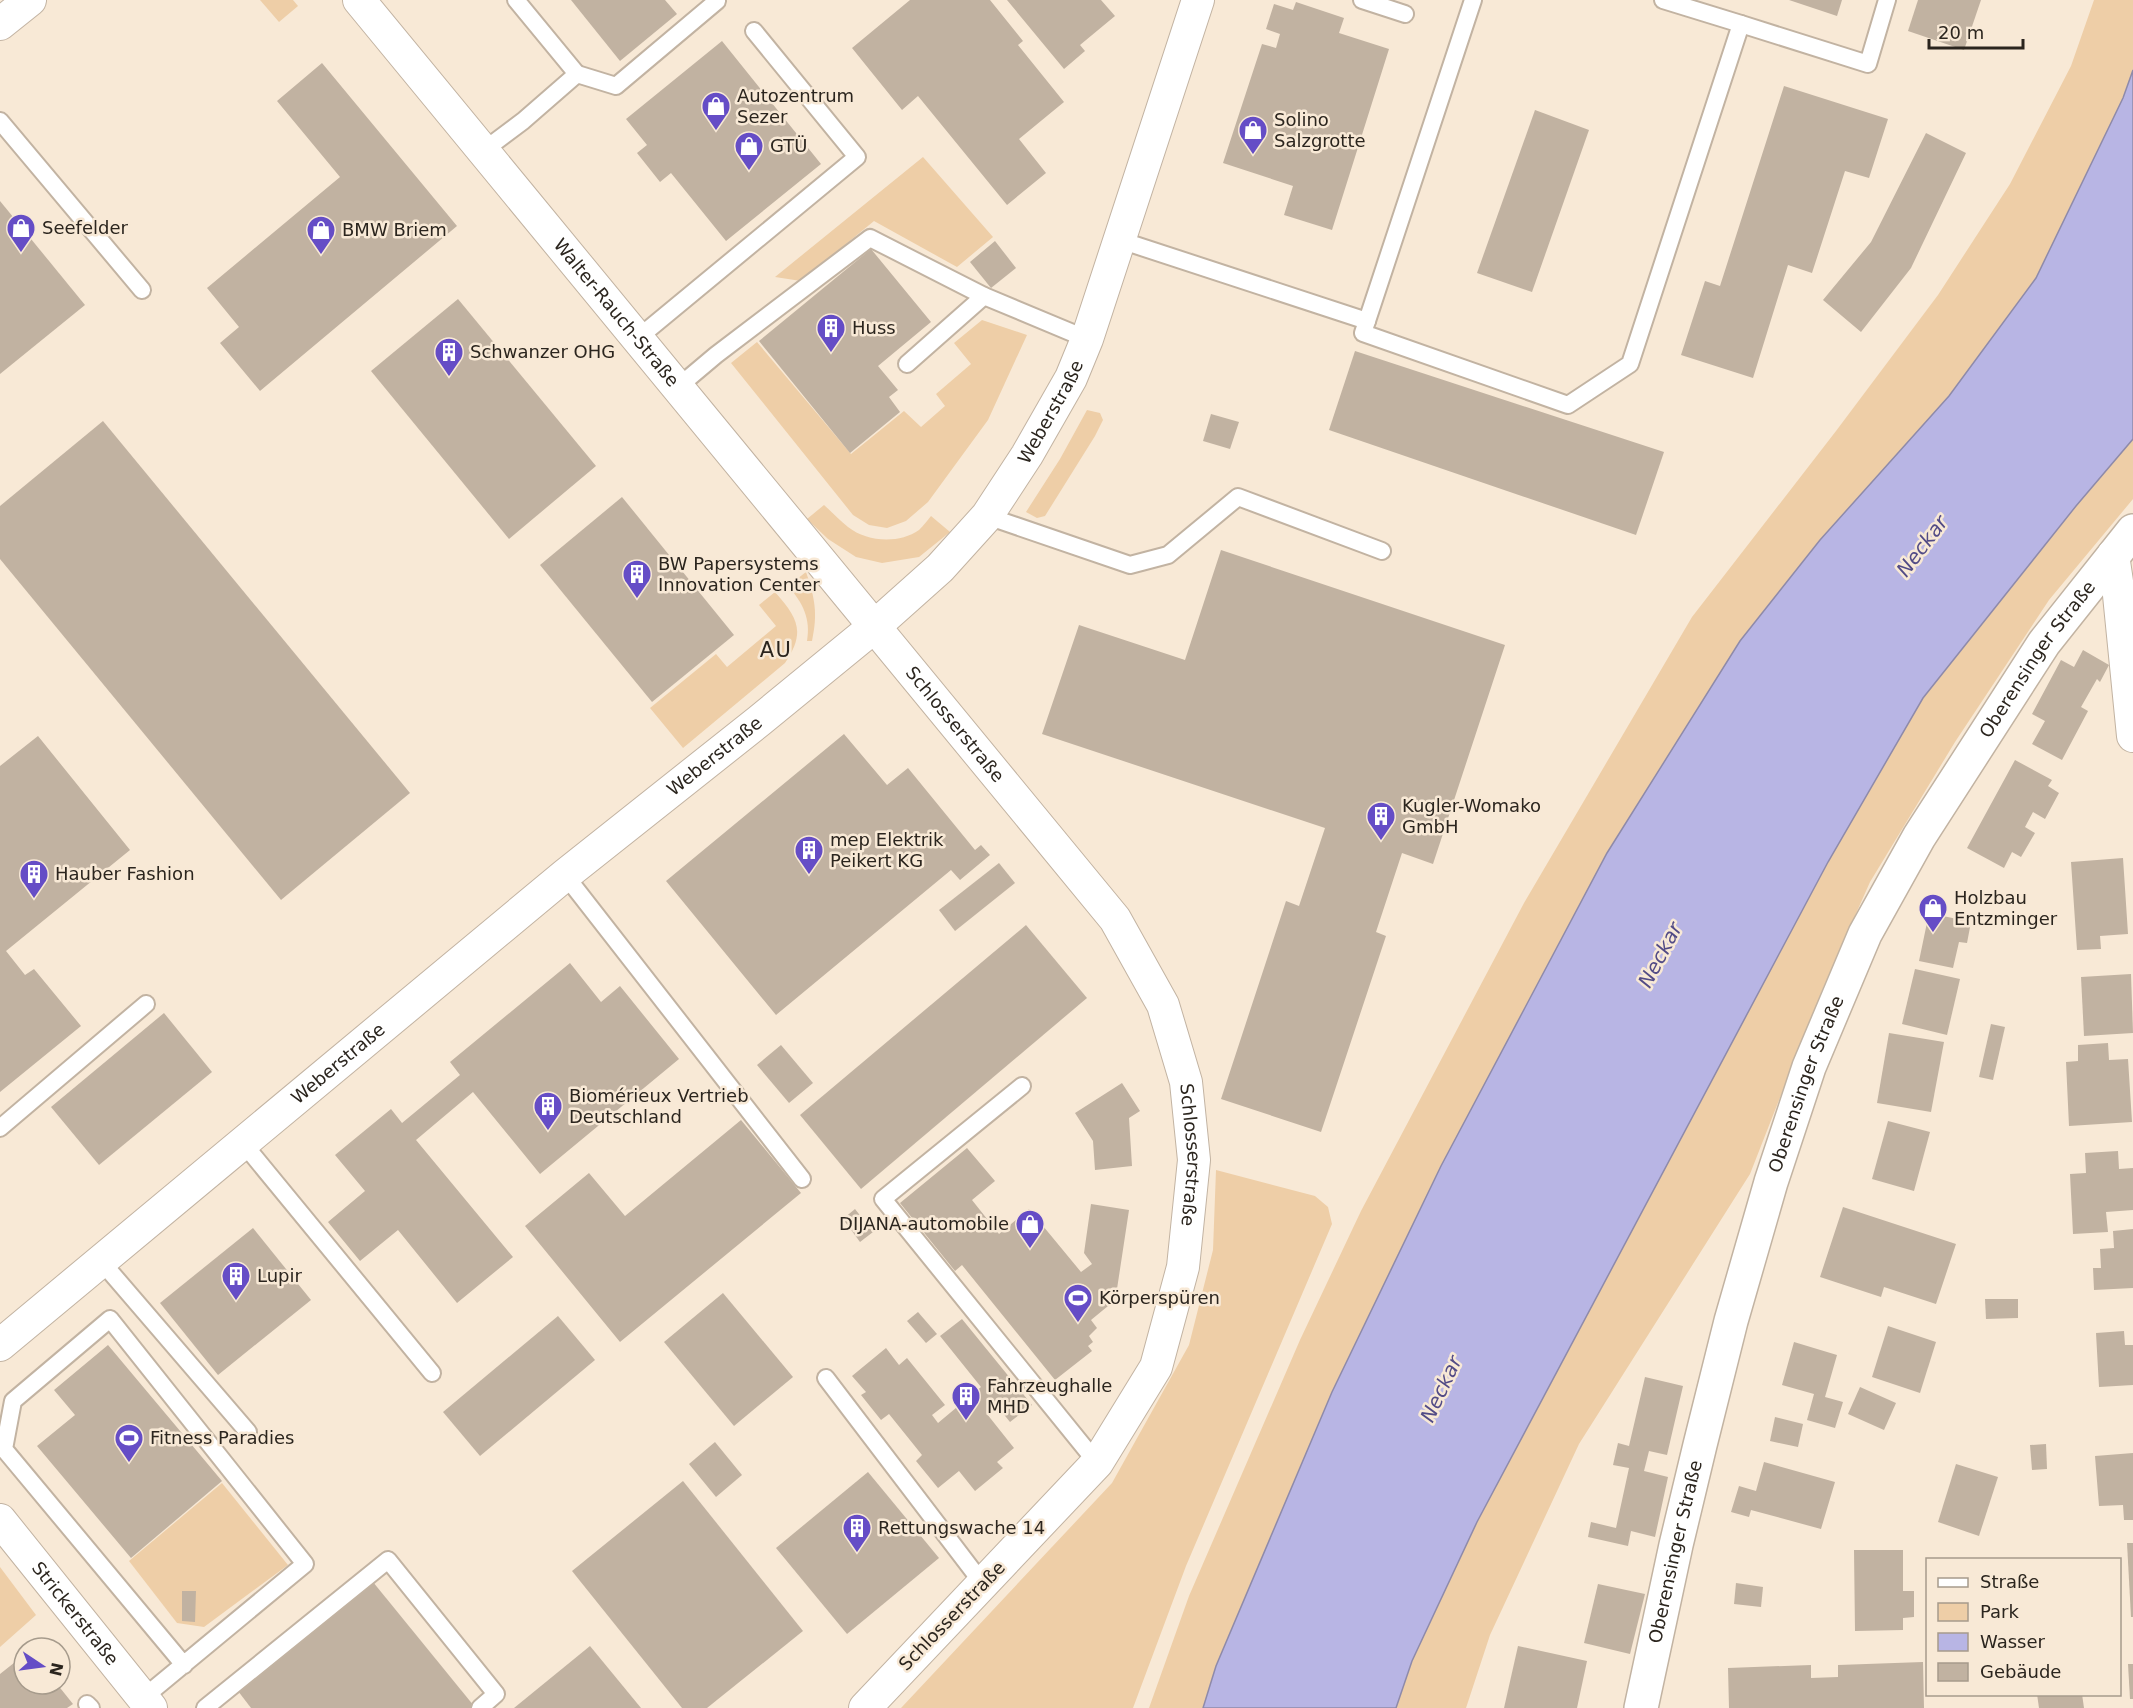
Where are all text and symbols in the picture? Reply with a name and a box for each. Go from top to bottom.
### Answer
scale bar [1929,12,2024,50]
text: 20 m [1938,22,1984,43]
place label: Autozentrum Sezer [737,85,854,127]
shop icon: Autozentrum Sezer [700,90,732,132]
place label: Solino Salzgrotte [1274,109,1366,151]
shop icon: Solino Salzgrotte [1237,114,1269,156]
shop icon: GTÜ [733,130,765,172]
place label: GTÜ [770,135,807,156]
shop icon: Seefelder [5,212,37,254]
shop icon: BMW Briem [305,214,337,256]
place label: Seefelder [42,217,128,238]
place label: BMW Briem [342,219,447,240]
street label: Walter-Rauch-Straße [550,234,684,391]
building icon: Huss [815,312,847,354]
place label: Huss [852,317,896,338]
building icon: Schwanzer OHG [433,336,465,378]
place label: Schwanzer OHG [470,341,615,362]
street label: Weberstraße [1013,357,1087,467]
water label: Neckar [1891,509,1954,581]
place label: BW Papersystems Innovation Center [658,553,820,595]
building icon: BW Papersystems Innovation Center [621,558,653,600]
street label: Oberensinger Straße [1975,576,2099,742]
district label: AU [760,638,792,662]
street label: Schlosserstraße [902,662,1009,786]
street label: Weberstraße [663,712,766,800]
place label: Kugler-Womako GmbH [1402,795,1541,837]
building icon: Kugler-Womako GmbH [1365,800,1397,842]
place label: mep Elektrik Peikert KG [830,829,944,871]
building icon: mep Elektrik Peikert KG [793,834,825,876]
building icon: Hauber Fashion [18,858,50,900]
place label: Hauber Fashion [55,863,195,884]
place label: Holzbau Entzminger [1954,887,2058,929]
shop icon: Holzbau Entzminger [1917,892,1949,934]
water label: Neckar [1633,917,1688,992]
street label: Oberensinger Straße [1764,992,1848,1175]
street label: Weberstraße [287,1018,389,1108]
street label: Schlosserstraße [1176,1082,1205,1227]
place label: Biomérieux Vertrieb Deutschland [569,1085,749,1127]
building icon: Biomérieux Vertrieb Deutschland [532,1090,564,1132]
shop icon: DIJANA-automobile [1014,1208,1046,1250]
place label: DIJANA-automobile [839,1213,1009,1234]
building icon: Lupir [220,1260,252,1302]
place label: Lupir [257,1265,303,1286]
sports icon: Körperspüren [1062,1282,1094,1324]
place label: Körperspüren [1099,1287,1220,1308]
water label: Neckar [1415,1350,1467,1426]
place label: Fahrzeughalle MHD [987,1375,1112,1417]
building icon: Fahrzeughalle MHD [950,1380,982,1422]
sports icon: Fitness Paradies [113,1422,145,1464]
place label: Fitness Paradies [150,1427,294,1448]
street label: Oberensinger Straße [1644,1458,1706,1645]
building icon: Rettungswache 14 [841,1512,873,1554]
place label: Rettungswache 14 [878,1517,1045,1538]
street label: Strickerstraße [28,1557,123,1669]
street label: Schlosserstraße [894,1557,1009,1674]
legend [1926,1558,2121,1696]
text: Straße [1980,1571,2039,1592]
text: Park [1980,1601,2019,1622]
text: Wasser [1980,1631,2046,1652]
north arrow [12,1636,72,1696]
text: N [45,1661,67,1678]
text: Gebäude [1980,1661,2061,1682]

